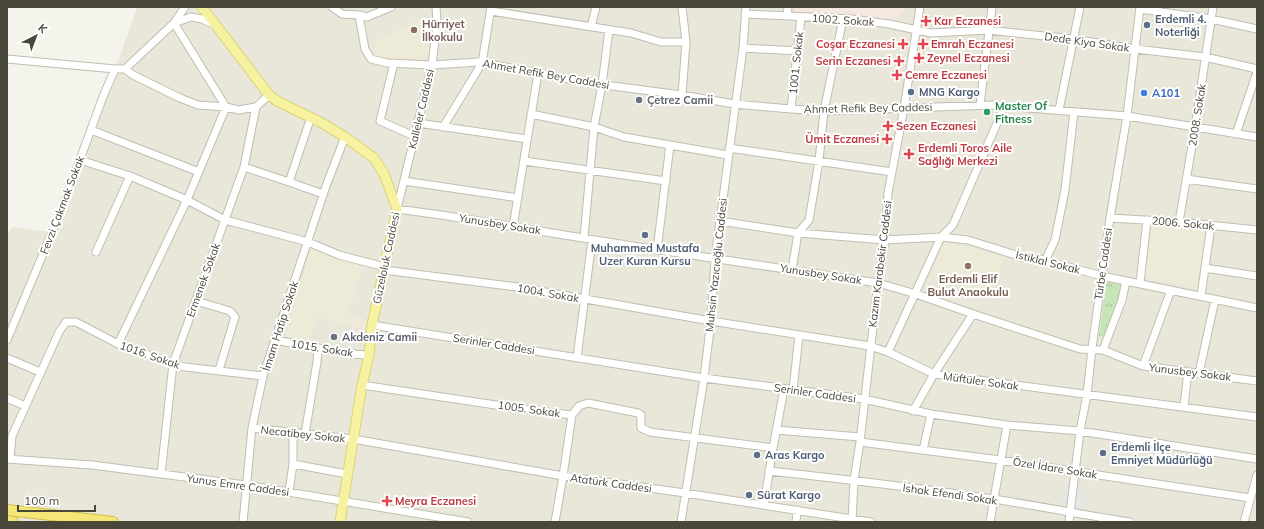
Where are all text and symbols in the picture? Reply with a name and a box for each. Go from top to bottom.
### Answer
street label: 1002. Sokak [811,11,875,29]
place label: Erdemli 4. Noterliği [1155,12,1207,39]
place label: Kar Eczanesi [934,14,1001,28]
north arrow [16,16,56,56]
marker: Kar Eczanesi [921,16,931,26]
place label: Hürriyet İlkokulu [422,17,465,44]
marker: Erdemli 4. Noterliği [1142,20,1152,30]
text: K [35,21,51,37]
marker: Hürriyet İlkokulu [409,25,419,35]
street label: Dede Kiya Sokak [1044,29,1131,55]
street label: 1001. Sokak [786,31,806,95]
place label: Coşar Eczanesi [816,37,895,51]
place label: Emrah Eczanesi [931,37,1014,51]
marker: Coşar Eczanesi [898,39,908,49]
marker: Emrah Eczanesi [918,39,928,49]
place label: Zeynel Eczanesi [927,51,1010,65]
marker: Zeynel Eczanesi [914,53,924,63]
place label: Serin Eczanesi [815,54,891,68]
street label: Ahmet Refik Bey Caddesi [482,56,610,92]
marker: Serin Eczanesi [894,56,904,66]
street label: Kalleler Caddesi [405,68,437,150]
place label: Cemre Eczanesi [905,68,987,82]
marker: Cemre Eczanesi [892,70,902,80]
street label: 2008. Sokak [1185,83,1209,147]
place label: MNG Kargo [919,85,980,99]
place label: A101 [1152,86,1180,100]
marker: MNG Kargo [906,87,916,97]
marker: A101 [1139,88,1149,98]
place label: Çetrez Camii [647,93,713,107]
marker: Çetrez Camii [634,95,644,105]
place label: Master Of Fitness [995,99,1048,126]
street label: Ahmet Refik Bey Caddesi [804,100,932,116]
marker: Master Of Fitness [982,107,992,117]
place label: Sezen Eczanesi [896,119,976,133]
marker: Sezen Eczanesi [883,121,893,131]
place label: Ümit Eczanesi [805,131,879,146]
marker: Ümit Eczanesi [882,134,892,144]
place label: Erdemli Toros Aile Sağlığı Merkezi [918,141,1012,168]
marker: Erdemli Toros Aile Sağlığı Merkezi [903,148,915,160]
street label: Fevzi Çakmak Sokak [37,154,87,256]
street label: Muhsin Yazıcıoğlu Caddesi [702,197,730,333]
street label: Kazım Karabekir Caddesi [865,200,895,328]
street label: Yunusbey Sokak [457,210,542,237]
street label: Güzeloluk Caddesi [369,211,403,305]
street label: 2006. Sokak [1151,213,1215,233]
street label: Türbe Caddesi [1091,227,1115,301]
marker: Muhammed Mustafa Uzer Kuran Kursu [640,230,650,240]
street label: Ermenek Sokak [183,241,223,319]
place label: Muhammed Mustafa Uzer Kuran Kursu [591,241,699,268]
street label: İstiklal Sokak [1014,247,1082,277]
street label: Yunusbey Sokak [778,260,863,287]
marker: Erdemli Elif Bulut Anaokulu [963,261,973,271]
place label: Erdemli Elif Bulut Anaokulu [927,272,1009,299]
street label: İmam Hatip Sokak [259,279,301,373]
street label: 1004. Sokak [516,281,580,305]
place label: Akdeniz Camii [342,330,417,344]
street label: Serinler Caddesi [452,331,536,357]
marker: Akdeniz Camii [329,332,339,342]
street label: 1015. Sokak [290,336,354,360]
street label: 1016. Sokak [118,338,182,372]
street label: Yunusbey Sokak [1147,360,1232,384]
street label: Müftüler Sokak [942,369,1020,393]
street label: Serinler Caddesi [773,380,857,406]
street label: 1005. Sokak [497,398,561,420]
street label: Necatibey Sokak [260,423,346,445]
place label: Erdemli İlçe Emniyet Müdürlüğü [1111,439,1213,467]
place label: Aras Kargo [765,448,825,462]
marker: Erdemli İlçe Emniyet Müdürlüğü [1098,448,1108,458]
marker: Aras Kargo [752,450,762,460]
street label: Özel İdare Sokak [1012,454,1099,482]
street label: Atatürk Caddesi [569,470,653,496]
street label: Yunus Emre Caddesi [185,471,290,499]
street label: İshak Efendi Sokak [902,480,999,508]
scale bar [18,487,95,513]
place label: Sürat Kargo [757,488,821,502]
marker: Sürat Kargo [744,490,754,500]
text: 100 m [24,493,59,508]
place label: Meyra Eczanesi [395,494,476,508]
marker: Meyra Eczanesi [382,496,392,506]

